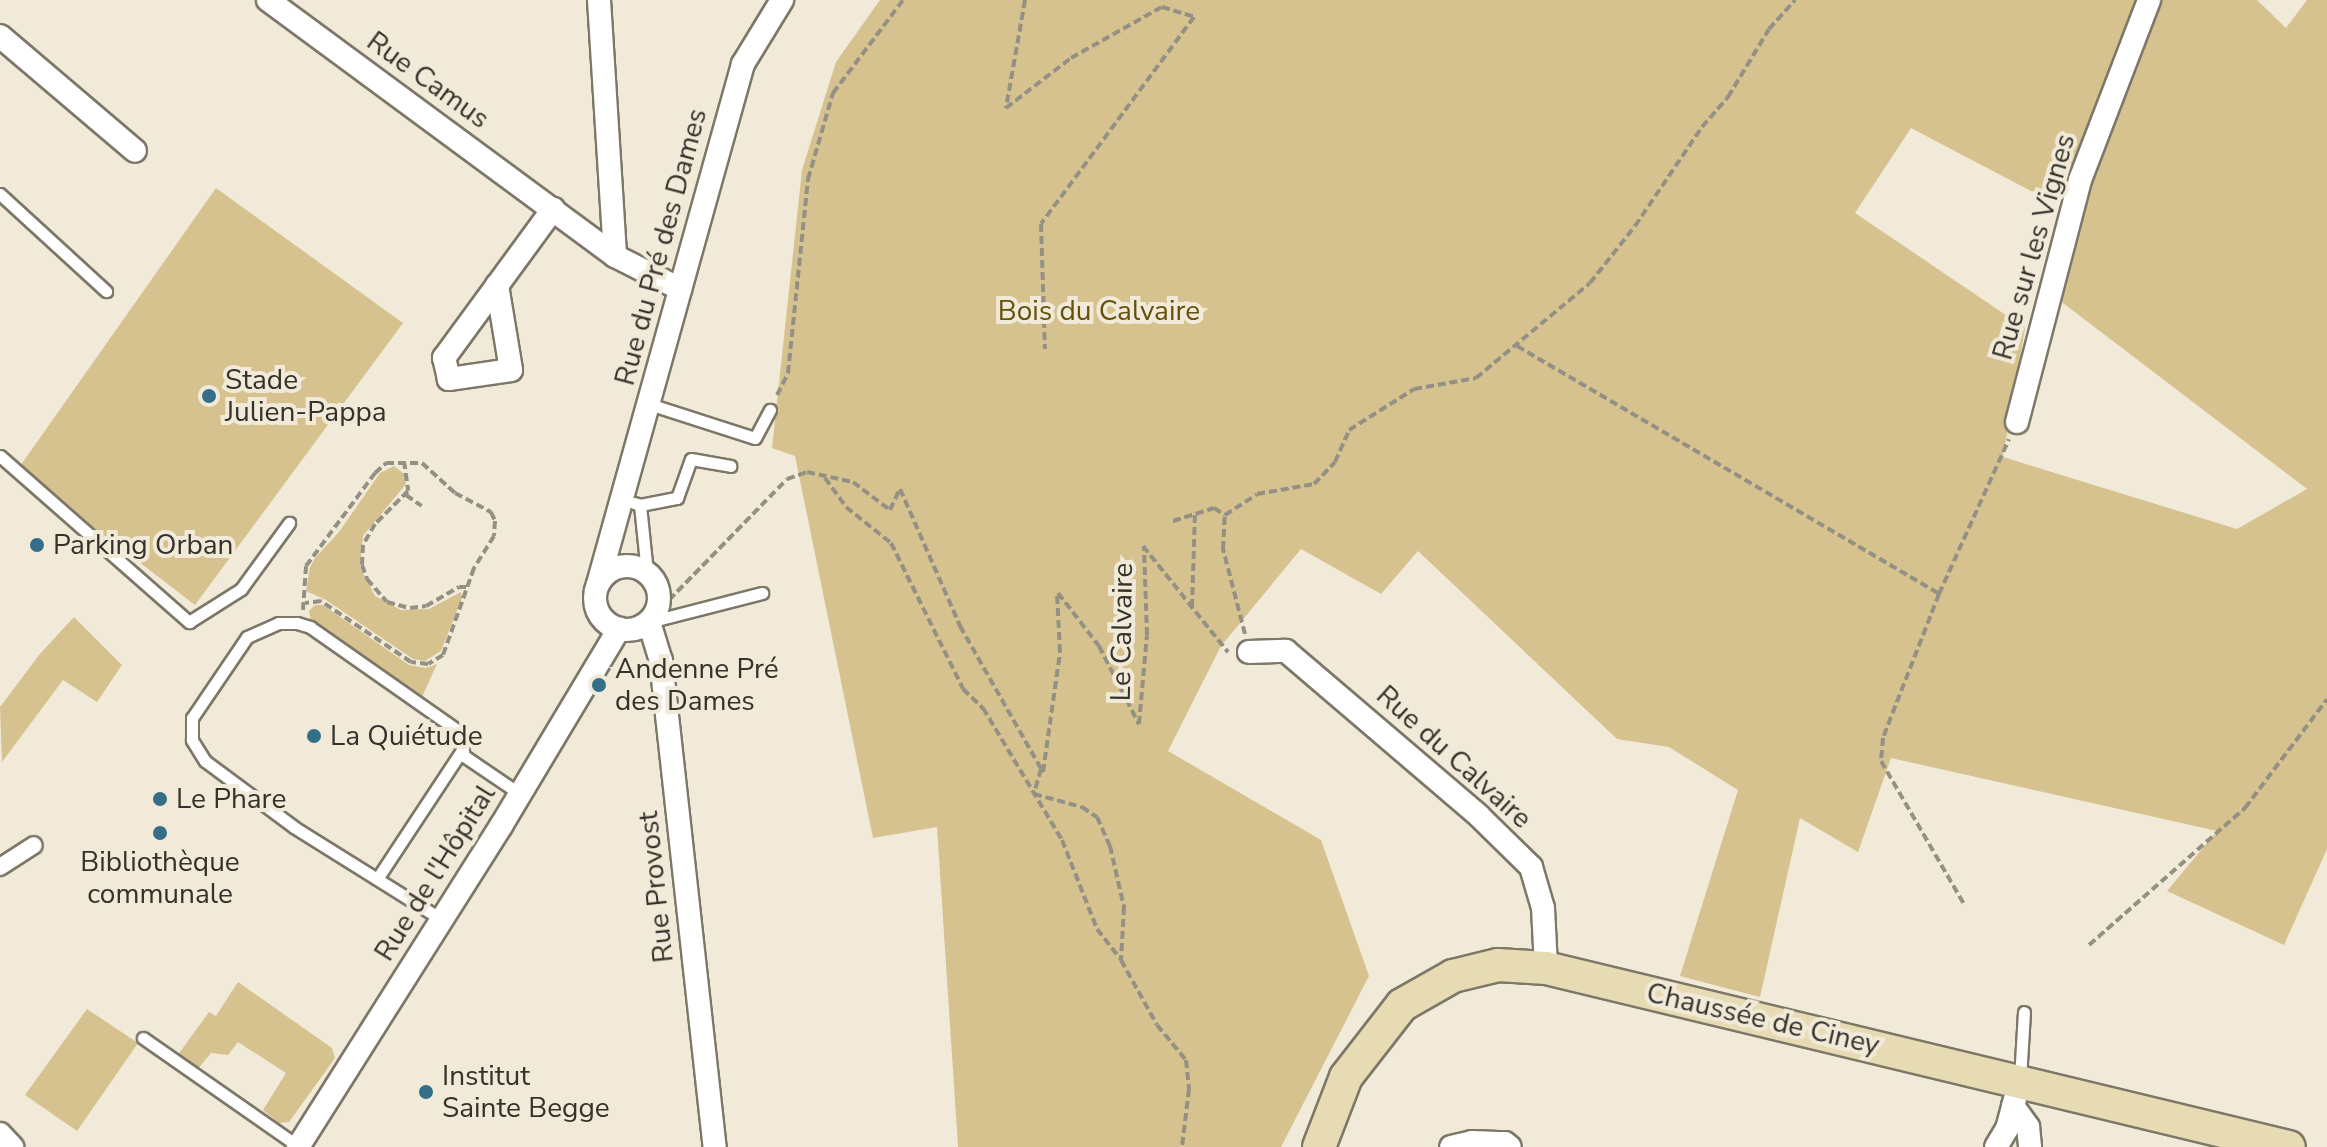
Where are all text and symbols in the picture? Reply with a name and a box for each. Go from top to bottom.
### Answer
street label: Rue Camus [360,24,496,136]
street label: Rue du Pré des Dames [608,105,714,389]
street label: Rue sur les Vignes [1986,130,2082,364]
park label: Bois du Calvaire [998,294,1200,328]
place label: Stade Julien-Pappa [225,363,387,429]
marker: Stade Julien-Pappa [200,387,218,405]
place label: Parking Orban [53,528,233,562]
marker: Parking Orban [28,536,46,554]
street label: Le Calvaire [1104,562,1140,702]
place label: Andenne Pré des Dames [615,652,779,718]
marker: Andenne Pré des Dames [590,676,608,694]
street label: Rue du Calvaire [1369,679,1539,835]
place label: La Quiétude [330,719,483,753]
marker: La Quiétude [305,727,323,745]
street label: Rue de l'Hôpital [367,779,503,967]
place label: Le Phare [176,782,286,816]
marker: Le Phare [151,790,169,808]
street label: Rue Provost [631,810,681,964]
marker: Bibliothèque communale [151,824,169,842]
place label: Bibliothèque communale [80,845,240,911]
street label: Chaussée de Ciney [1643,976,1883,1062]
place label: Institut Sainte Begge [442,1059,610,1125]
marker: Institut Sainte Begge [417,1083,435,1101]

